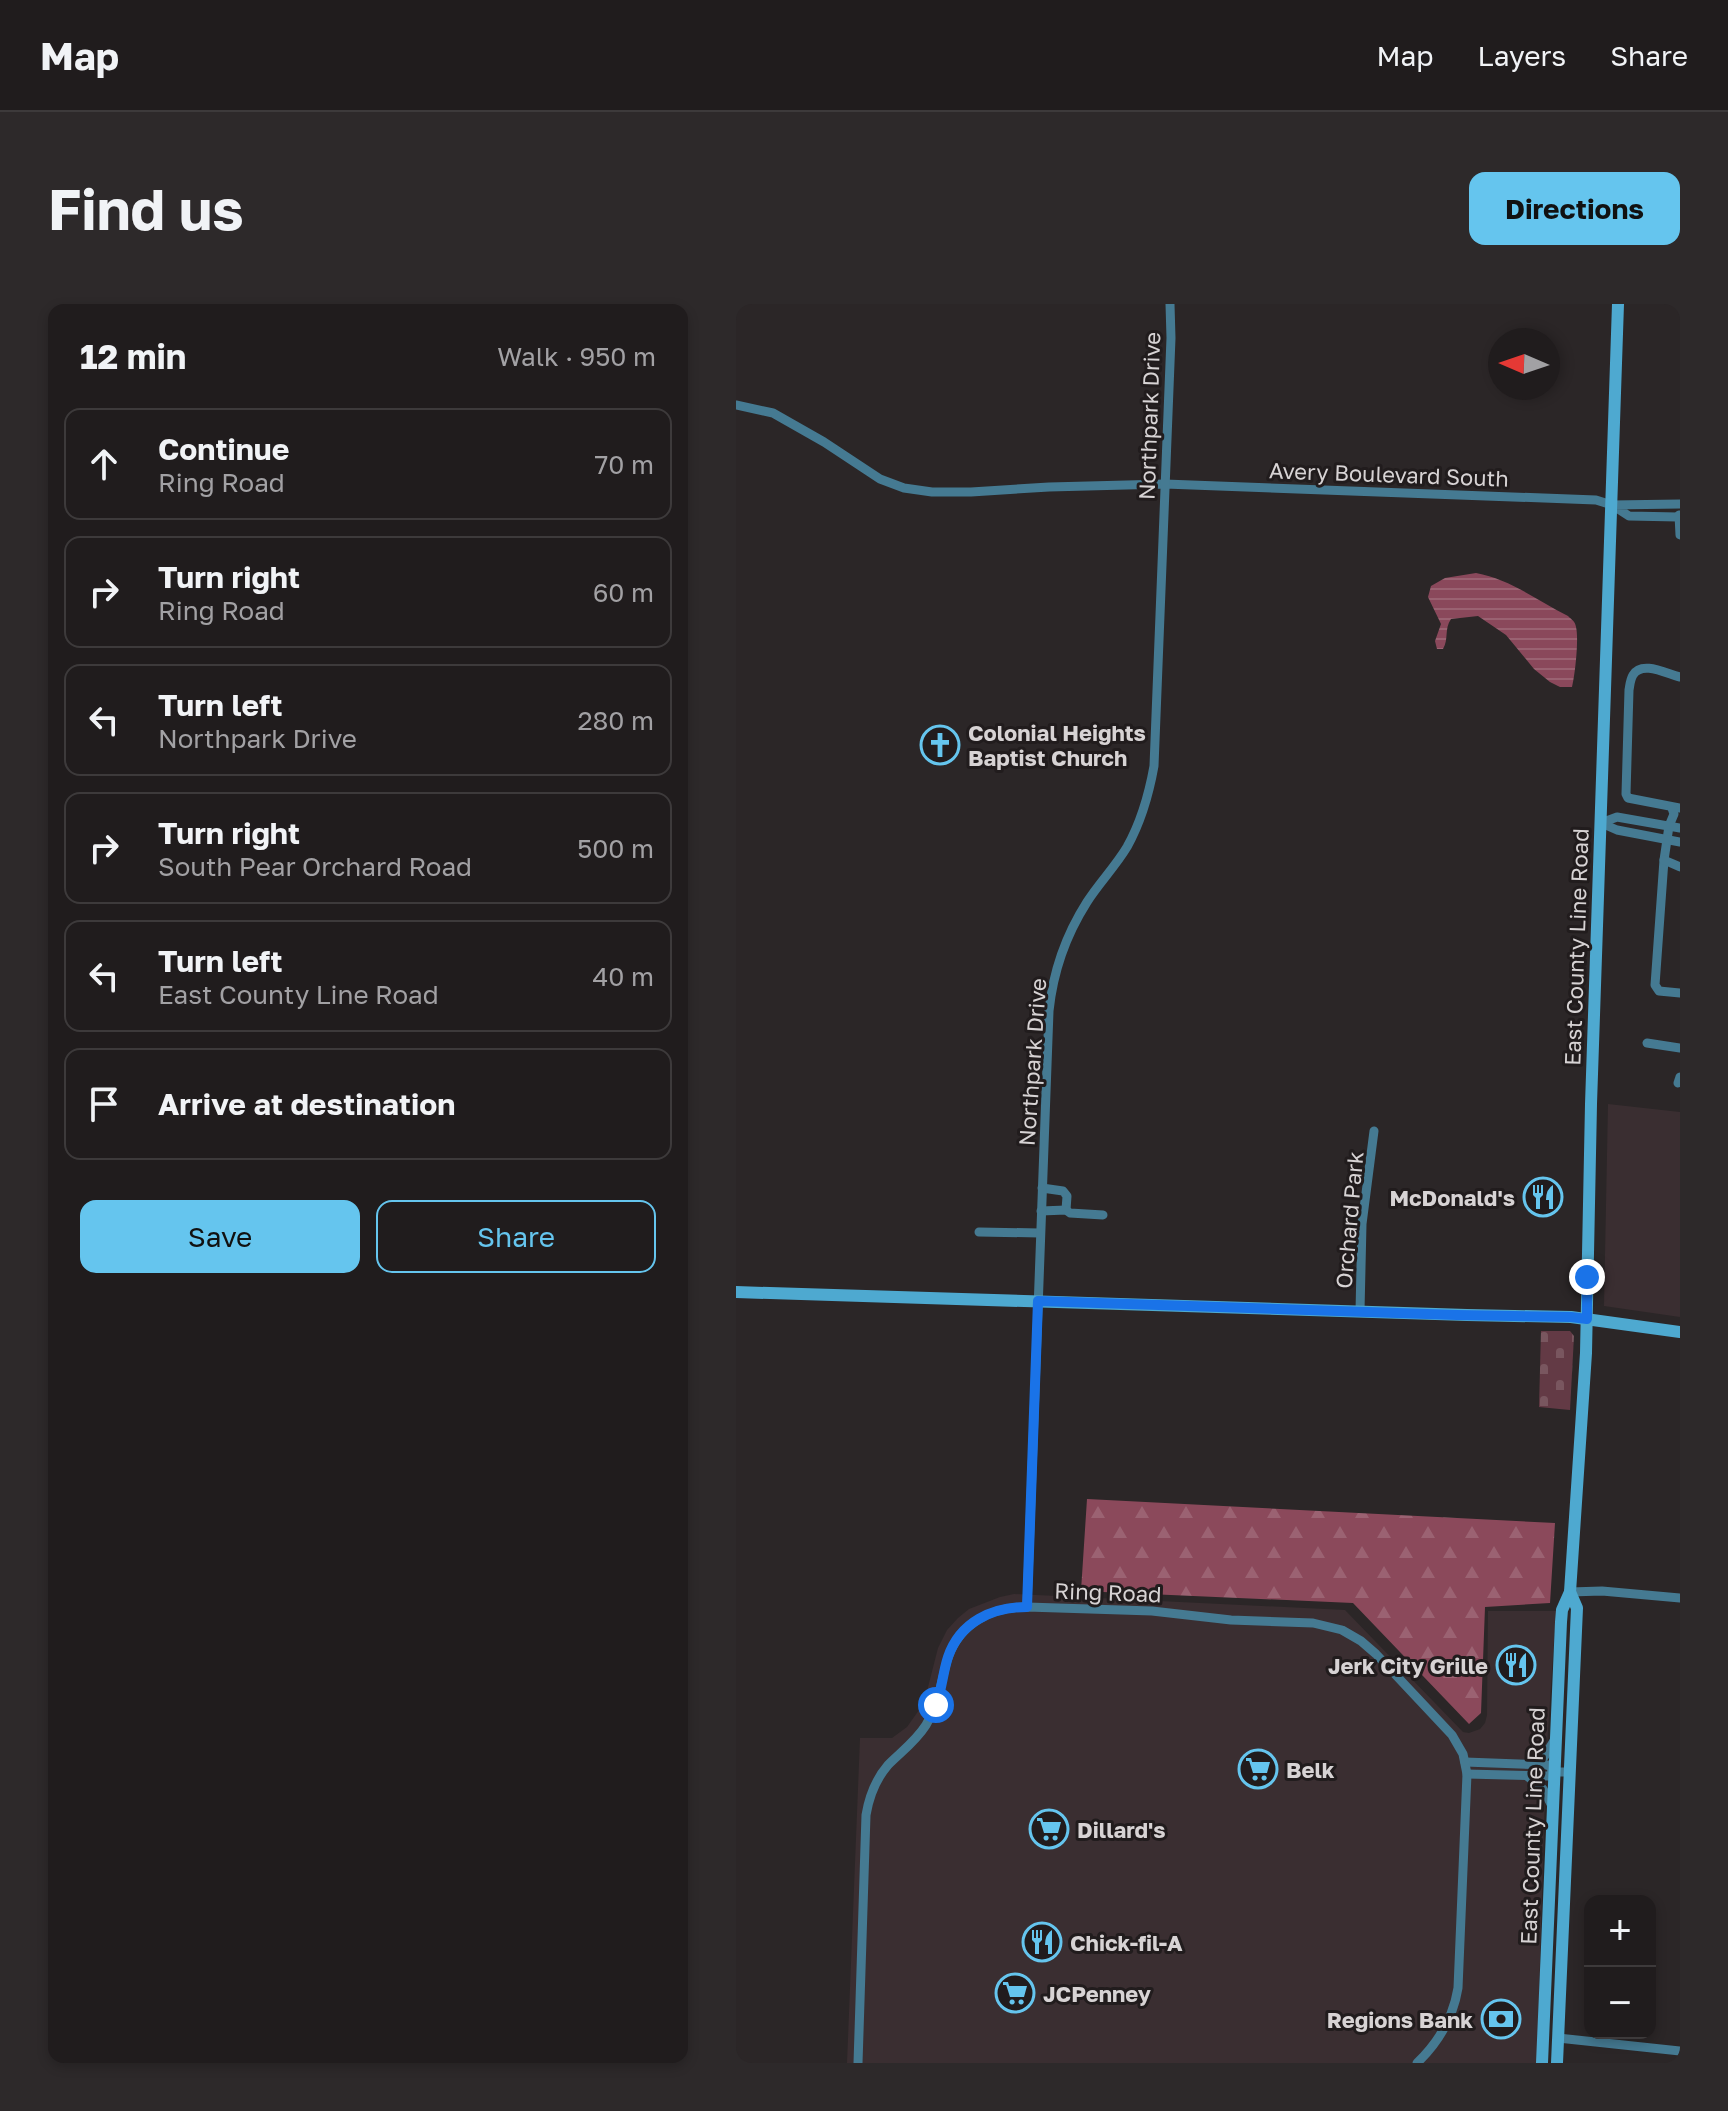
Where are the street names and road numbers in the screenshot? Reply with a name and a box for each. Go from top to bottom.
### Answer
street label: Northpark Drive [1133,331,1165,501]
street label: Avery Boulevard South [1269,456,1509,492]
street label: East County Line Road [1558,828,1594,1066]
street label: Northpark Drive [1013,977,1051,1147]
street label: Orchard Park [1330,1150,1368,1290]
street label: Ring Road [1054,1577,1162,1607]
street label: East County Line Road [1514,1707,1550,1945]

